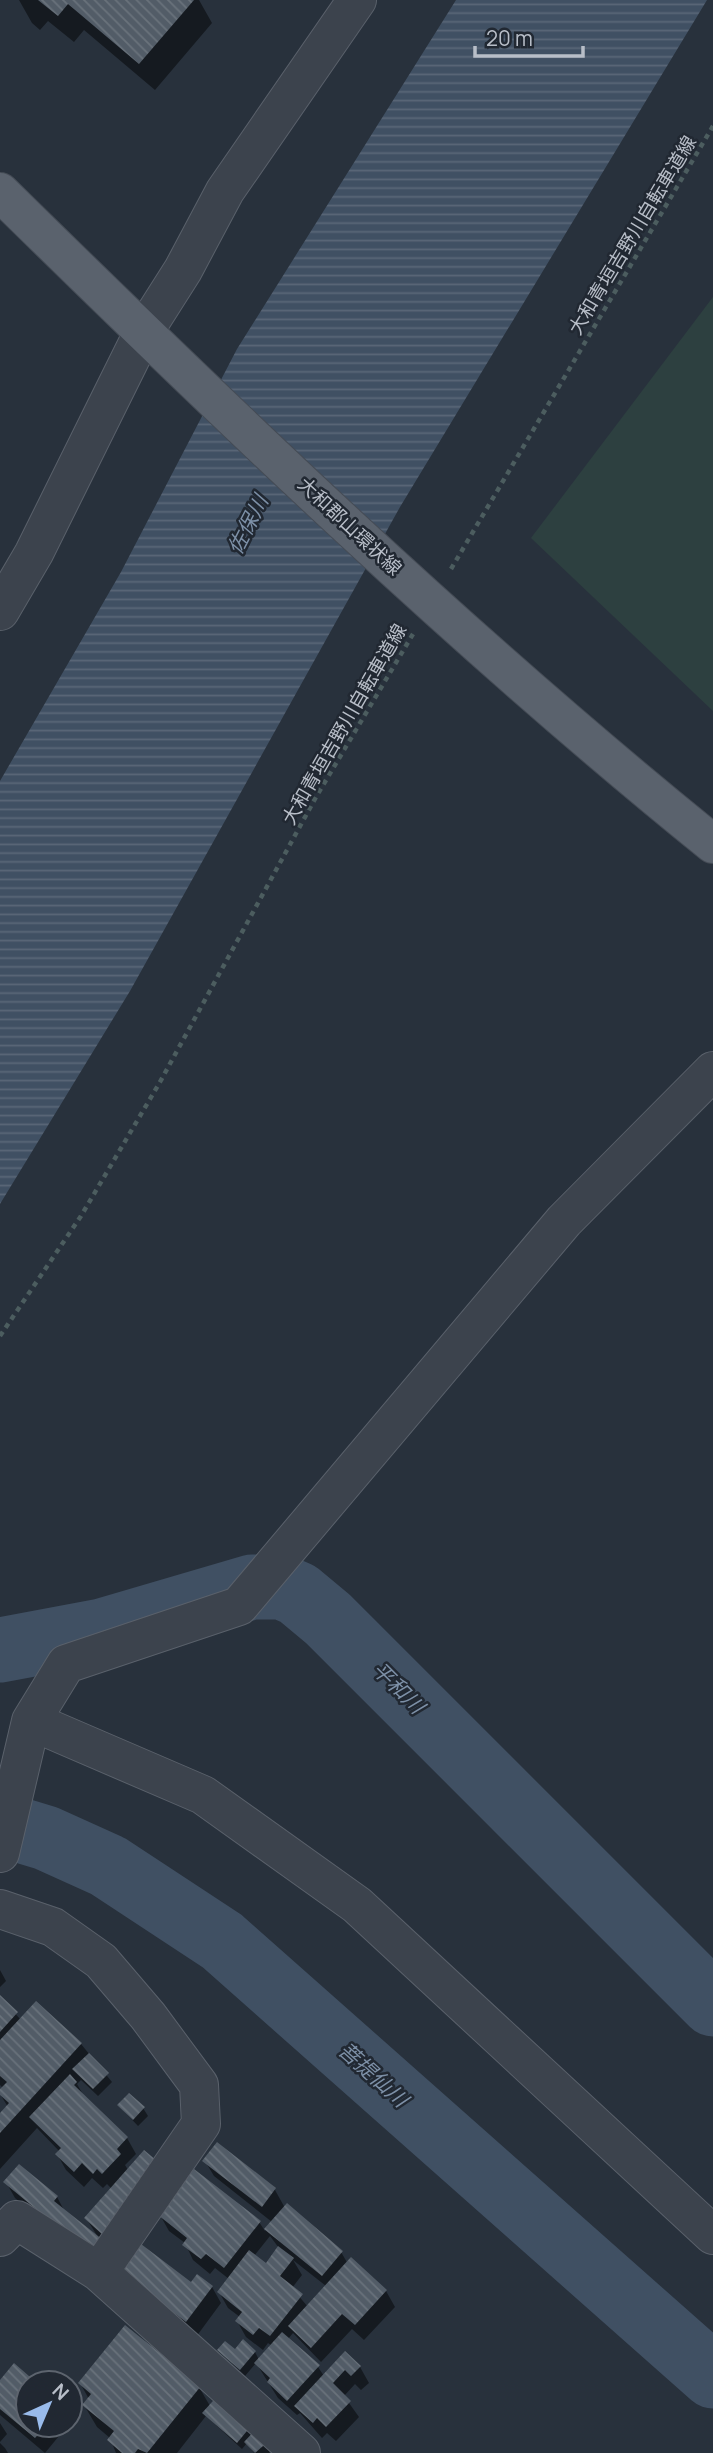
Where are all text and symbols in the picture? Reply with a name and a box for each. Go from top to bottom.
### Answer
scale bar [475,14,584,58]
text: 20 m [486,24,533,52]
street label: 大和青垣吉野川自転車道線 [562,131,702,339]
street label: 大和郡山環状線 [292,471,408,581]
water label: 佐保川 [220,488,275,559]
street label: 大和青垣吉野川自転車道線 [276,619,412,829]
water label: 平和川 [367,1655,432,1721]
water label: 菩提仙川 [333,2036,416,2114]
north arrow [14,2369,84,2439]
text: N [47,2378,75,2406]

